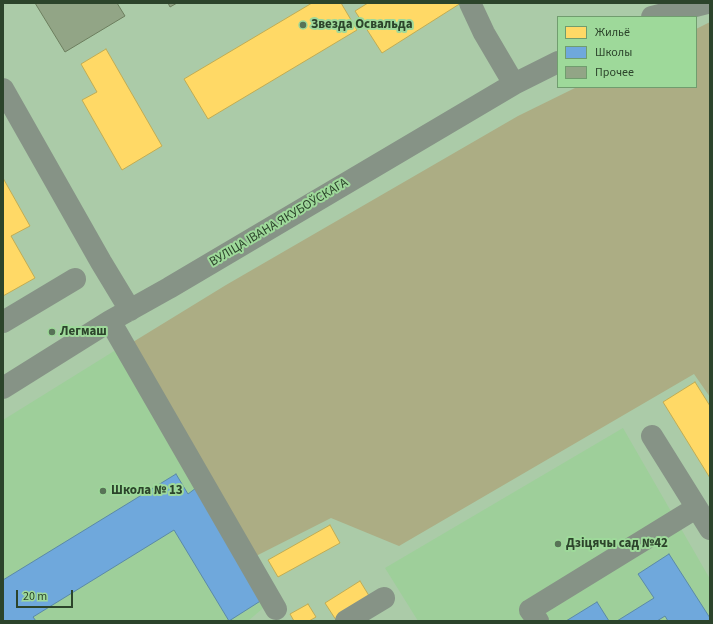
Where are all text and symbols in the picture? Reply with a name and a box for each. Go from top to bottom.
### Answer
legend [557,16,697,88]
place label: Звезда Освальда [311,17,413,33]
marker: Звезда Освальда [298,20,308,30]
text: Жильё [595,24,630,41]
text: Школы [595,44,632,61]
text: Прочее [595,64,634,81]
street label: ВУЛІЦА ІВАНА ЯКУБОЎСКАГА [207,175,351,271]
place label: Легмаш [60,324,107,340]
marker: Легмаш [47,327,57,337]
place label: Школа № 13 [111,483,183,499]
marker: Школа № 13 [98,486,108,496]
place label: Дзіцячы сад №42 [566,536,668,552]
marker: Дзіцячы сад №42 [553,539,563,549]
scale bar [18,582,75,608]
text: 20 m [23,588,47,605]

